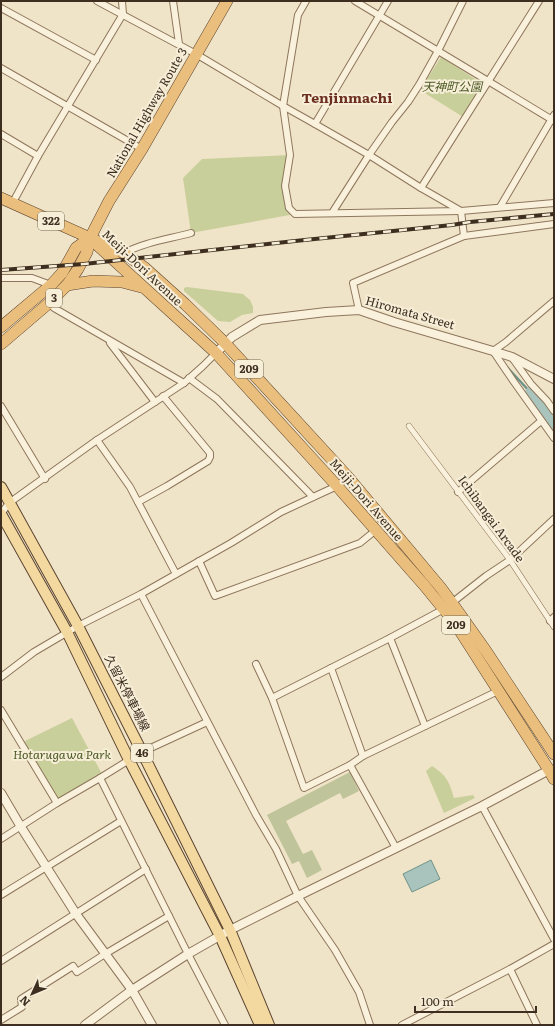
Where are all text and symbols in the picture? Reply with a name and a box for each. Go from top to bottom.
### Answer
street label: National Highway Route 3 [101,44,191,181]
park label: 天神町公園 [422,77,484,95]
district label: Tenjinmachi [302,87,392,107]
road number: 322 [38,212,64,230]
street label: Meiji-Dori Avenue [98,225,187,309]
road number: 3 [46,289,62,307]
street label: Hiromata Street [363,291,457,333]
road number: 209 [235,360,263,378]
street label: Meiji-Dori Avenue [326,454,408,545]
street label: Ichibangai Arcade [454,471,529,566]
road number: 209 [442,616,470,634]
street label: 久留米停車場線 [101,651,155,734]
road number: 46 [131,744,153,762]
park label: Hotarugawa Park [13,745,111,763]
north arrow [12,974,52,1014]
scale bar [415,988,536,1014]
text: 100 m [421,992,454,1010]
text: N [15,993,33,1011]

